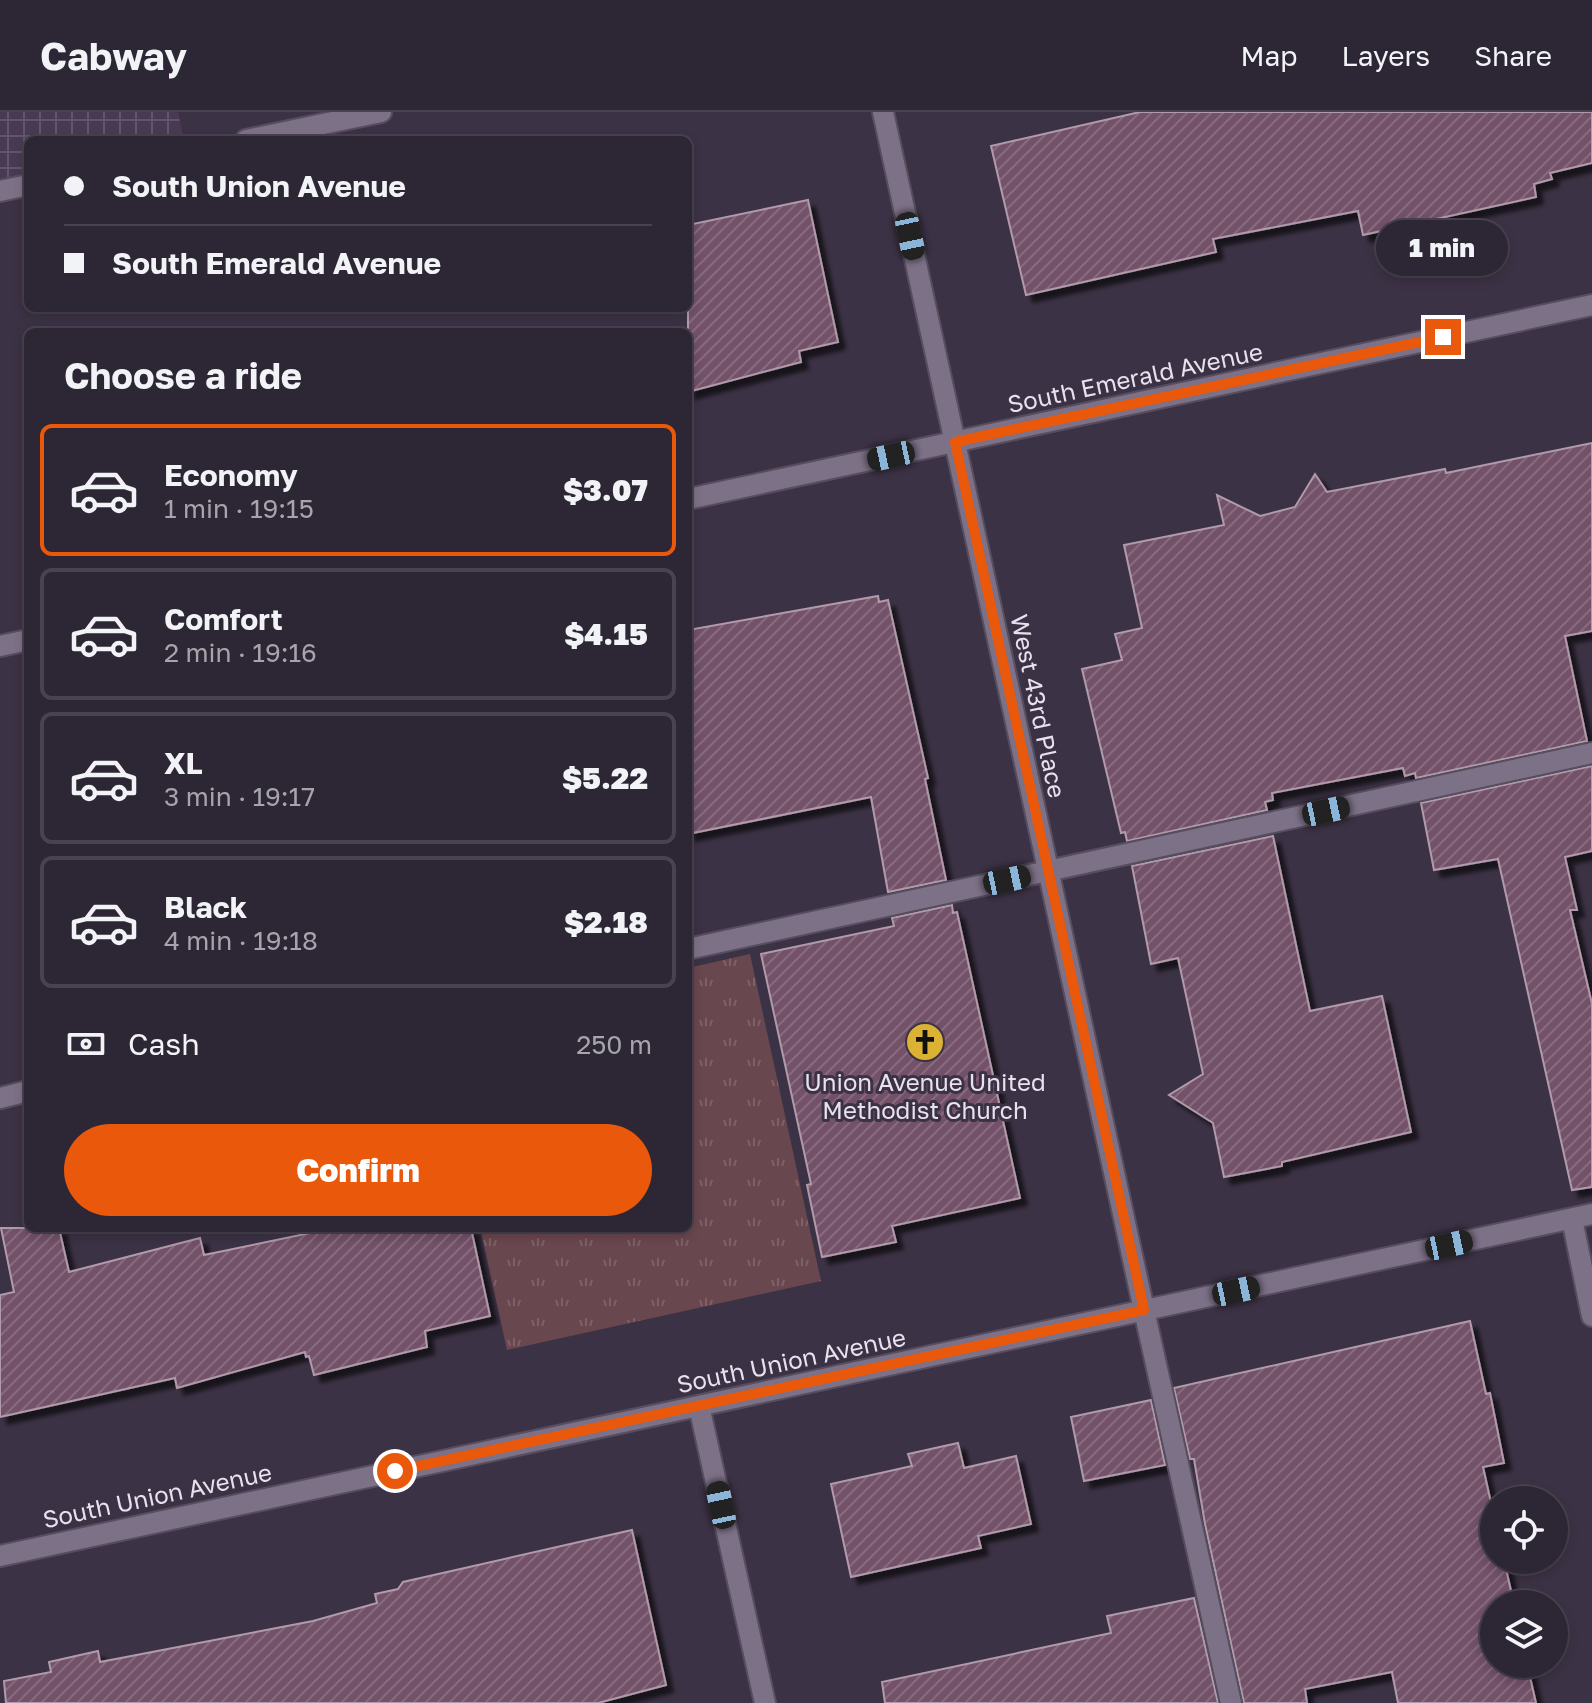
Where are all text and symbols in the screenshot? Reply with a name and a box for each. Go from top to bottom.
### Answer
text: Cabway [40,33,187,78]
text: Map [1240,39,1298,72]
text: Layers [1342,39,1430,72]
text: Share [1474,39,1552,72]
text: South Union Avenue [112,168,406,204]
car [893,210,927,262]
callout: 1 min [1377,221,1509,277]
text: 1 min [1409,232,1475,263]
text: South Emerald Avenue [112,245,441,281]
route end [1425,319,1461,355]
street label: South Emerald Avenue [1005,336,1265,418]
text: Choose a ride [64,354,302,397]
car [865,439,917,473]
icon: car [68,454,140,526]
text: Economy [164,457,298,493]
text: $3.07 [563,472,648,508]
text: 1 min · 19:15 [164,493,314,524]
icon: car [68,598,140,670]
text: Comfort [164,601,283,637]
street label: West 43rd Place [1005,612,1073,800]
text: $4.15 [564,616,648,652]
text: 2 min · 19:16 [164,637,317,668]
icon: car [68,742,140,814]
text: XL [164,745,203,781]
text: $5.22 [562,760,648,796]
text: 3 min · 19:17 [164,781,315,812]
car [1300,794,1352,828]
car [981,863,1033,897]
icon: car [68,886,140,958]
text: Black [164,889,247,925]
text: $2.18 [564,904,648,940]
text: 4 min · 19:18 [164,925,318,956]
church icon: Union Avenue United Methodist Church [904,1021,946,1063]
icon: cash [64,1022,108,1066]
text: Cash [128,1026,200,1062]
text: 250 m [576,1029,652,1060]
place label: Union Avenue United Methodist Church [804,1067,1046,1124]
button: Confirm [64,1124,652,1216]
car [1423,1228,1475,1262]
car [1210,1274,1262,1308]
street label: South Union Avenue [674,1322,908,1398]
route start [377,1453,413,1489]
street label: South Union Avenue [40,1457,274,1533]
car [704,1479,738,1531]
map controls [1480,1486,1568,1678]
button: locate [1480,1486,1568,1574]
button: layers [1480,1590,1568,1678]

